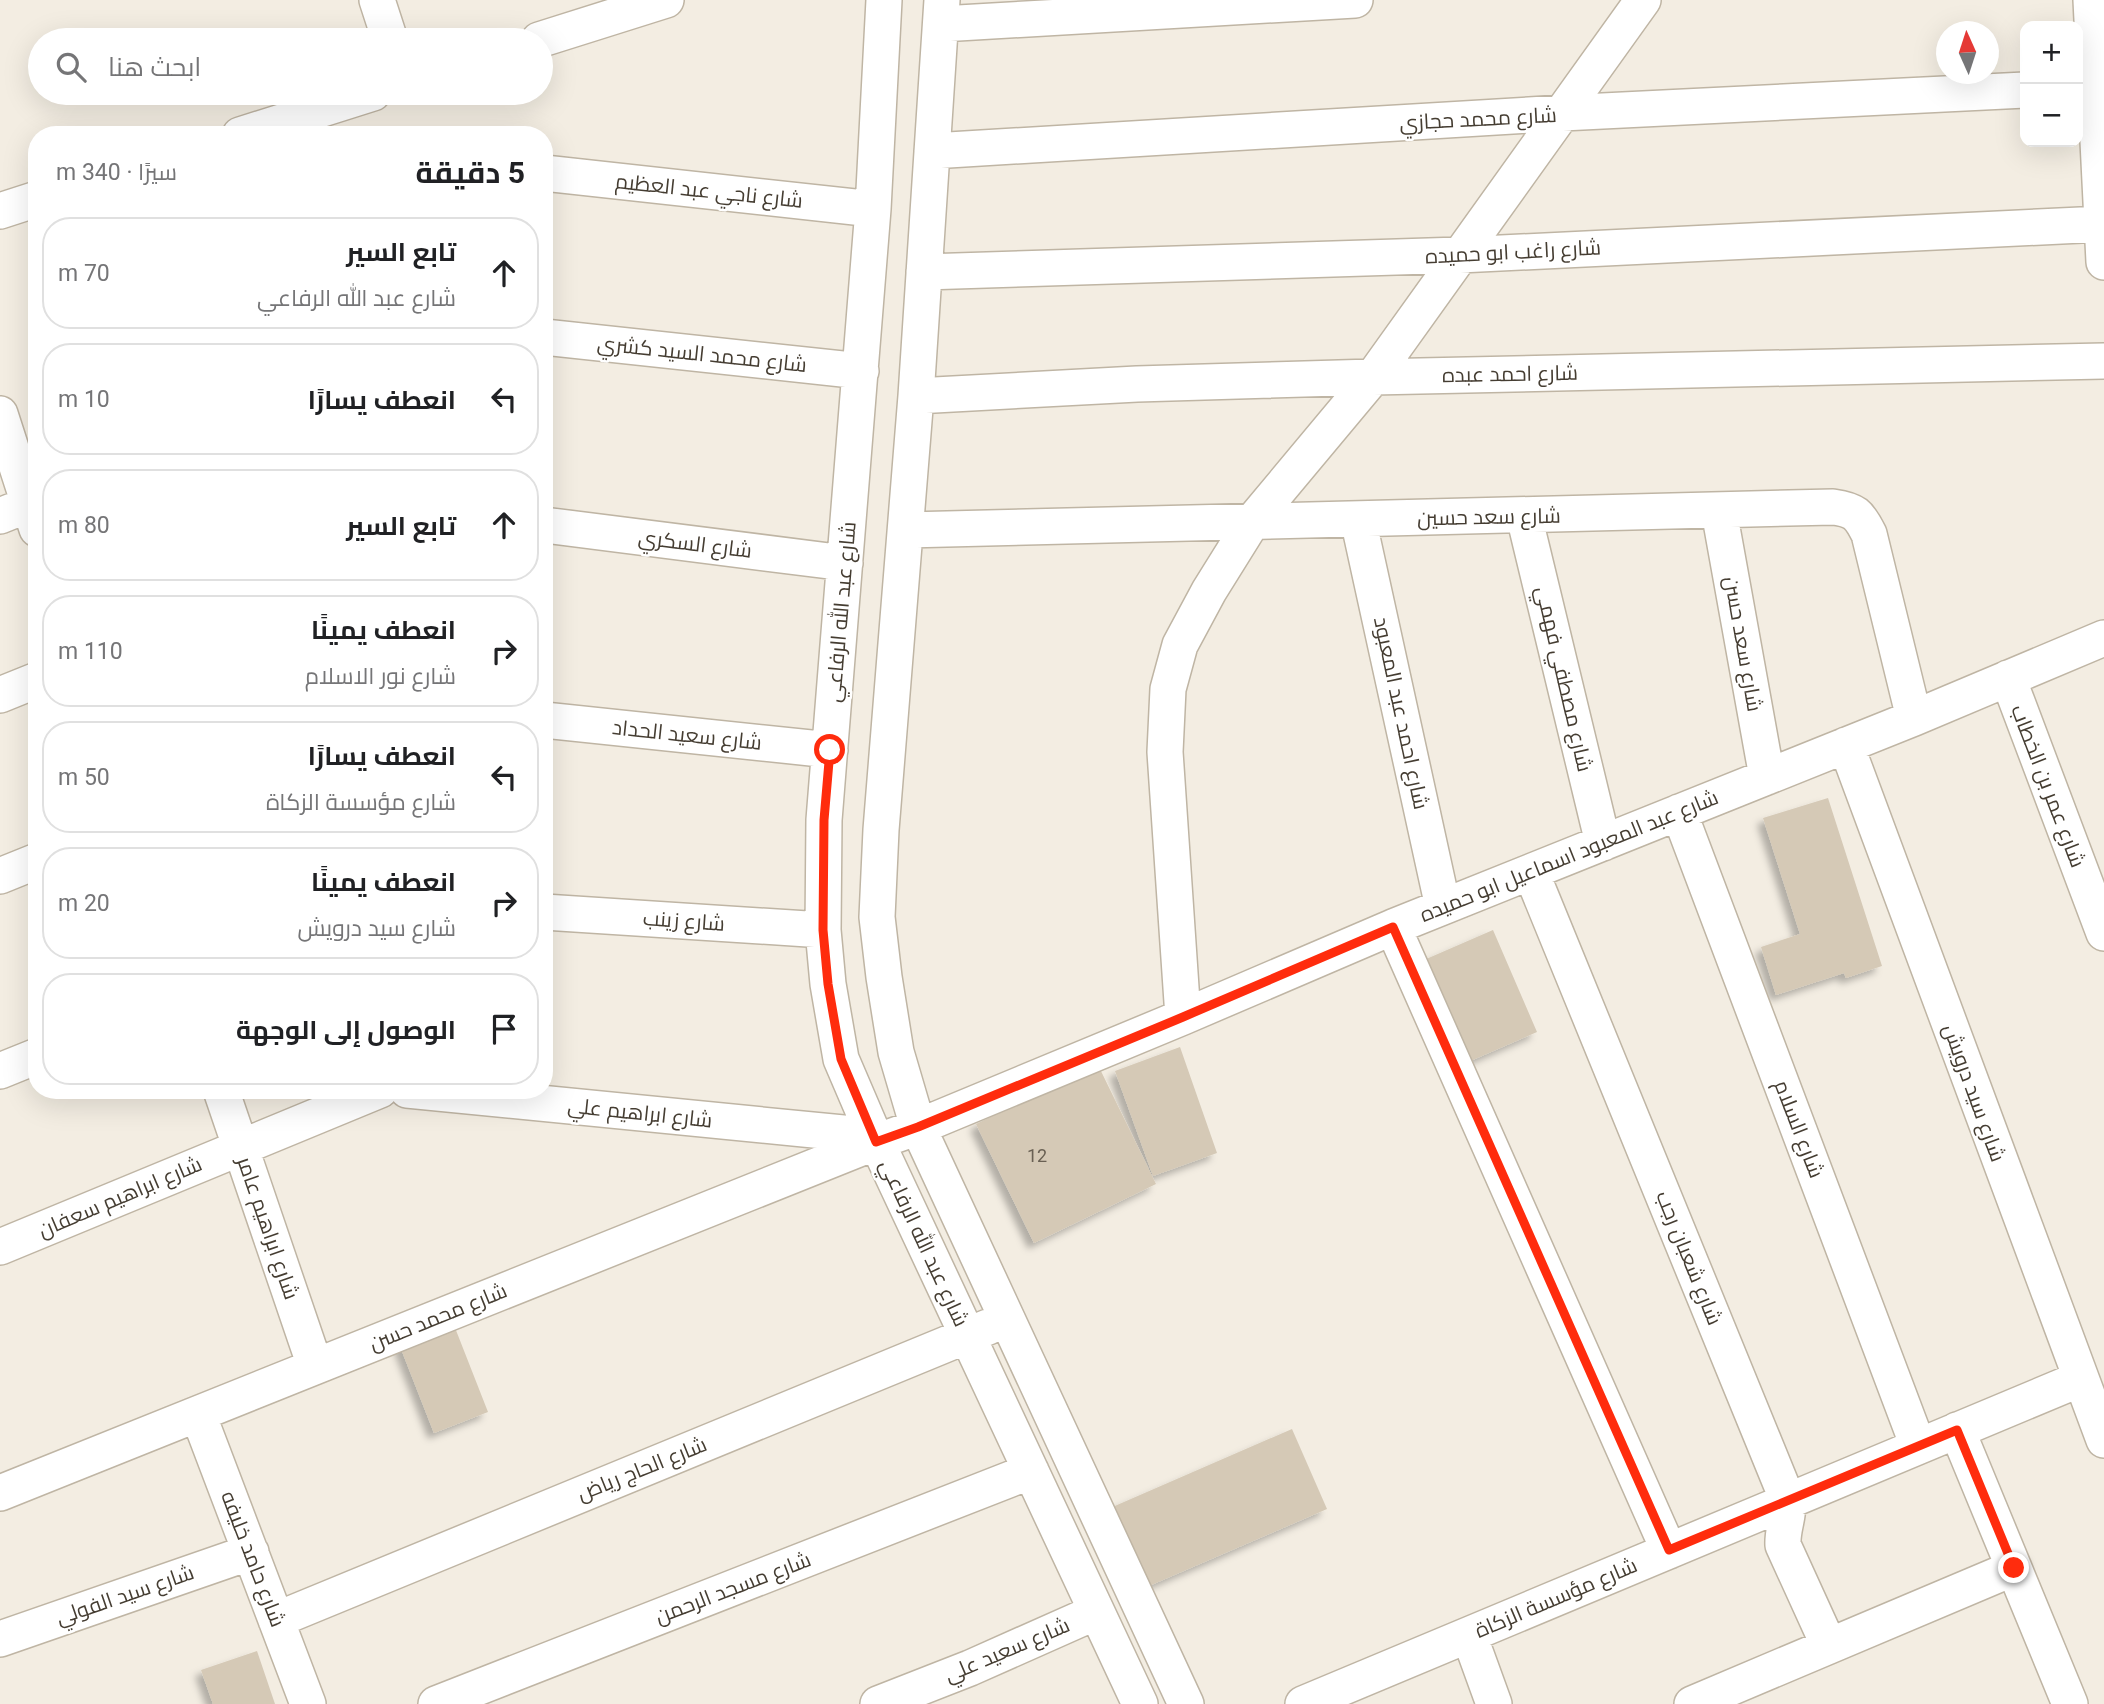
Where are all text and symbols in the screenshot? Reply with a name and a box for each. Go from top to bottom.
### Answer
north arrow [1936,21,1999,84]
map controls [2020,21,2083,147]
button: + [2020,21,2083,84]
search box [28,28,553,105]
icon: search [52,48,90,86]
text: ابحث هنا [108,52,201,82]
button: − [2020,84,2083,147]
street label: شارع محمد حجازي [1399,103,1557,139]
text: 5 دقيقة [416,155,525,190]
text: سيرًا · 340 m [56,159,177,186]
street label: شارع ناجي عبد العظيم [614,169,804,217]
street label: شارع راغب ابو حميده [1425,235,1602,271]
text: تابع السير [346,237,456,267]
icon: ahead [485,254,523,292]
text: 70 m [58,260,110,287]
text: شارع عبد الله الرفاعي [257,285,456,312]
street label: شارع محمد السيد كشري [596,331,808,381]
street label: شارع احمد عبده [1442,361,1578,389]
icon: left [485,380,523,418]
text: انعطف يسارًا [308,385,456,415]
text: 10 m [58,386,110,413]
street label: شارع سعد حسين [1417,504,1561,532]
icon: ahead [485,506,523,544]
text: تابع السير [346,511,456,541]
text: 80 m [58,512,110,539]
street label: شارع عبد الله الرفاعي [819,520,865,704]
street label: شارع السكري [636,525,753,567]
street label: شارع سعد حسن [1717,574,1767,714]
street label: شارع مصطفي فهمي [1527,584,1597,775]
text: انعطف يمينًا [311,615,456,645]
street label: شارع احمد عبد المعبود [1367,615,1433,812]
icon: right [485,632,523,670]
text: 110 m [58,638,123,665]
text: شارع نور الاسلام [305,663,456,690]
street label: شارع عمر بن الخطاب [2004,701,2090,871]
street label: شارع سعيد الحداد [611,715,763,757]
route start [814,734,845,765]
text: انعطف يسارًا [308,741,456,771]
icon: left [485,758,523,796]
text: 50 m [58,764,110,791]
street label: شارع عبد المعبود اسماعيل ابو حميده [1416,785,1722,929]
text: شارع مؤسسة الزكاة [266,789,456,816]
text: انعطف يمينًا [311,867,456,897]
icon: right [485,884,523,922]
text: 20 m [58,890,110,917]
street label: شارع زينب [642,906,726,938]
text: شارع سيد درويش [297,915,456,942]
icon: arrive [485,1010,523,1048]
text: الوصول إلى الوجهة [236,1015,456,1045]
street label: شارع سيد درويش [1936,1021,2010,1166]
street label: شارع السلام [1768,1077,1829,1182]
street label: شارع ابراهيم علي [566,1093,714,1137]
house number: 12 [1027,1145,1047,1166]
street label: شارع ابراهيم سعفان [35,1152,206,1244]
street label: شارع ابراهيم عامر [230,1152,304,1303]
street label: شارع عبد الله الرفاعي [871,1155,975,1332]
street label: شارع شعبان رجب [1649,1187,1727,1329]
street label: شارع محمد حسن [366,1278,511,1357]
street label: شارع الحاج رياض [574,1432,711,1508]
street label: شارع حامد خليفه [214,1488,290,1631]
street label: شارع مسجد الرحمن [652,1547,815,1631]
route end [1998,1552,2029,1583]
street label: شارع مؤسسة الزكاة [1471,1553,1641,1645]
street label: شارع سيد الفولي [53,1560,198,1634]
street label: شارع سعيد علي [941,1613,1075,1691]

